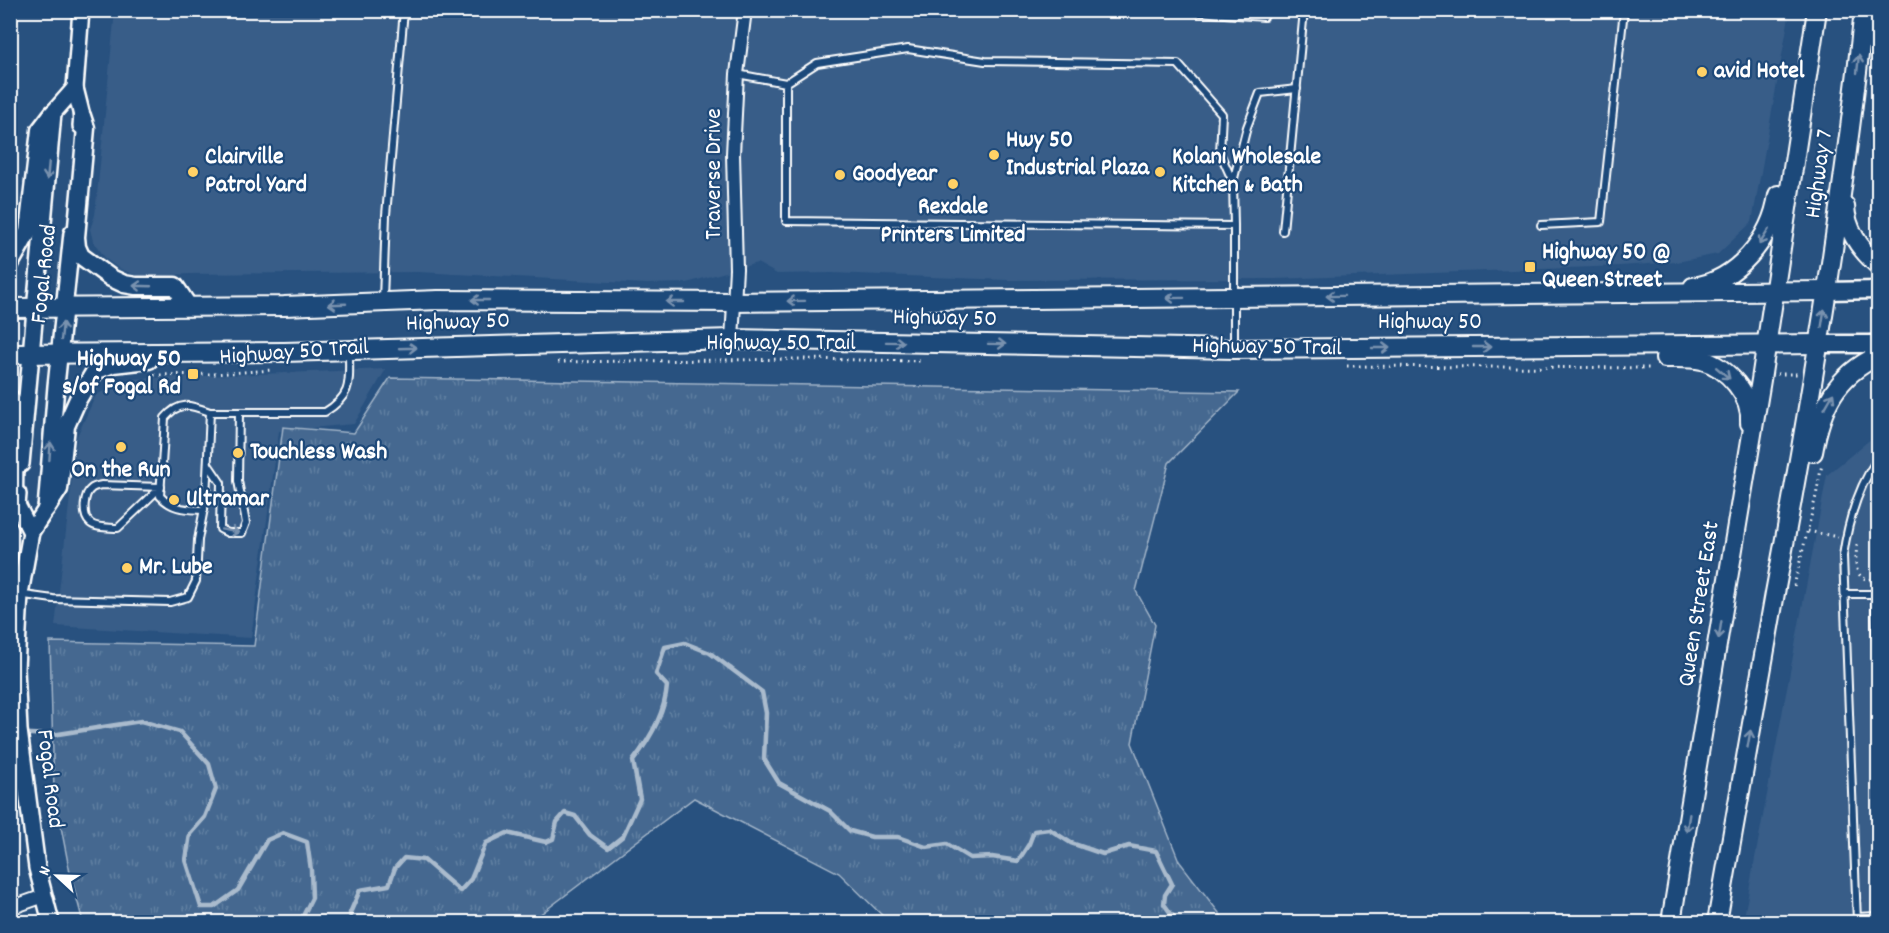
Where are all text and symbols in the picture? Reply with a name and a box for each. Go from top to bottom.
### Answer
place label: avid Hotel [1714,55,1805,89]
one-way arrow [1853,55,1864,75]
marker: avid Hotel [1695,65,1709,79]
street label: Traverse Drive [698,108,732,240]
place label: Hwy 50 Industrial Plaza [1006,124,1150,186]
street label: Highway 7 [1797,127,1843,221]
place label: Clairville Patrol Yard [205,141,307,203]
place label: Kolani Wholesale Kitchen & Bath [1172,141,1322,203]
marker: Hwy 50 Industrial Plaza [987,148,1001,162]
place label: Goodyear [852,158,938,192]
one-way arrow [42,161,53,181]
marker: Clairville Patrol Yard [186,165,200,179]
marker: Kolani Wholesale Kitchen & Bath [1153,165,1167,179]
marker: Goodyear [833,168,847,182]
marker: Rexdale Printers Limited [946,177,960,191]
place label: Rexdale Printers Limited [881,191,1025,253]
street label: Fogal Road [23,223,67,325]
one-way arrow [1757,228,1770,245]
place label: Highway 50 @ Queen Street [1542,236,1671,298]
marker: Highway 50 @ Queen Street [1523,260,1537,274]
one-way arrow [132,280,152,291]
one-way arrow [1326,290,1346,301]
one-way arrow [1165,292,1185,304]
one-way arrow [470,294,490,306]
one-way arrow [786,295,806,307]
one-way arrow [665,296,685,308]
one-way arrow [328,299,348,310]
street label: Highway 50 [893,301,997,337]
street label: Highway 50 [405,304,511,342]
street label: Highway 50 [1378,306,1482,340]
one-way arrow [1818,309,1829,328]
one-way arrow [57,321,68,341]
street label: Highway 50 Trail [706,327,856,361]
street label: Highway 50 Trail [1192,330,1342,366]
street label: Highway 50 Trail [218,331,370,375]
one-way arrow [885,336,905,348]
one-way arrow [987,338,1007,350]
one-way arrow [1472,341,1492,353]
one-way arrow [1370,342,1390,354]
place label: Highway 50 s/of Fogal Rd [62,343,181,405]
one-way arrow [397,343,417,354]
one-way arrow [1715,366,1731,379]
marker: Highway 50 s/of Fogal Rd [186,367,200,381]
one-way arrow [1823,393,1835,410]
place label: Touchless Wash [250,436,387,470]
marker: On the Run [114,440,128,454]
one-way arrow [45,442,56,462]
marker: Touchless Wash [231,446,245,460]
place label: On the Run [71,454,171,488]
place label: Ultramar [186,483,270,517]
marker: Ultramar [167,493,181,507]
street label: Queen Street East [1670,519,1730,689]
one-way arrow [220,526,239,537]
place label: Mr. Lube [139,551,213,585]
marker: Mr. Lube [120,561,134,575]
one-way arrow [1714,620,1725,640]
street label: Fogal Road [26,728,72,830]
one-way arrow [1744,730,1755,749]
one-way arrow [1682,812,1693,832]
north arrow [27,846,87,906]
text: N [33,863,58,879]

